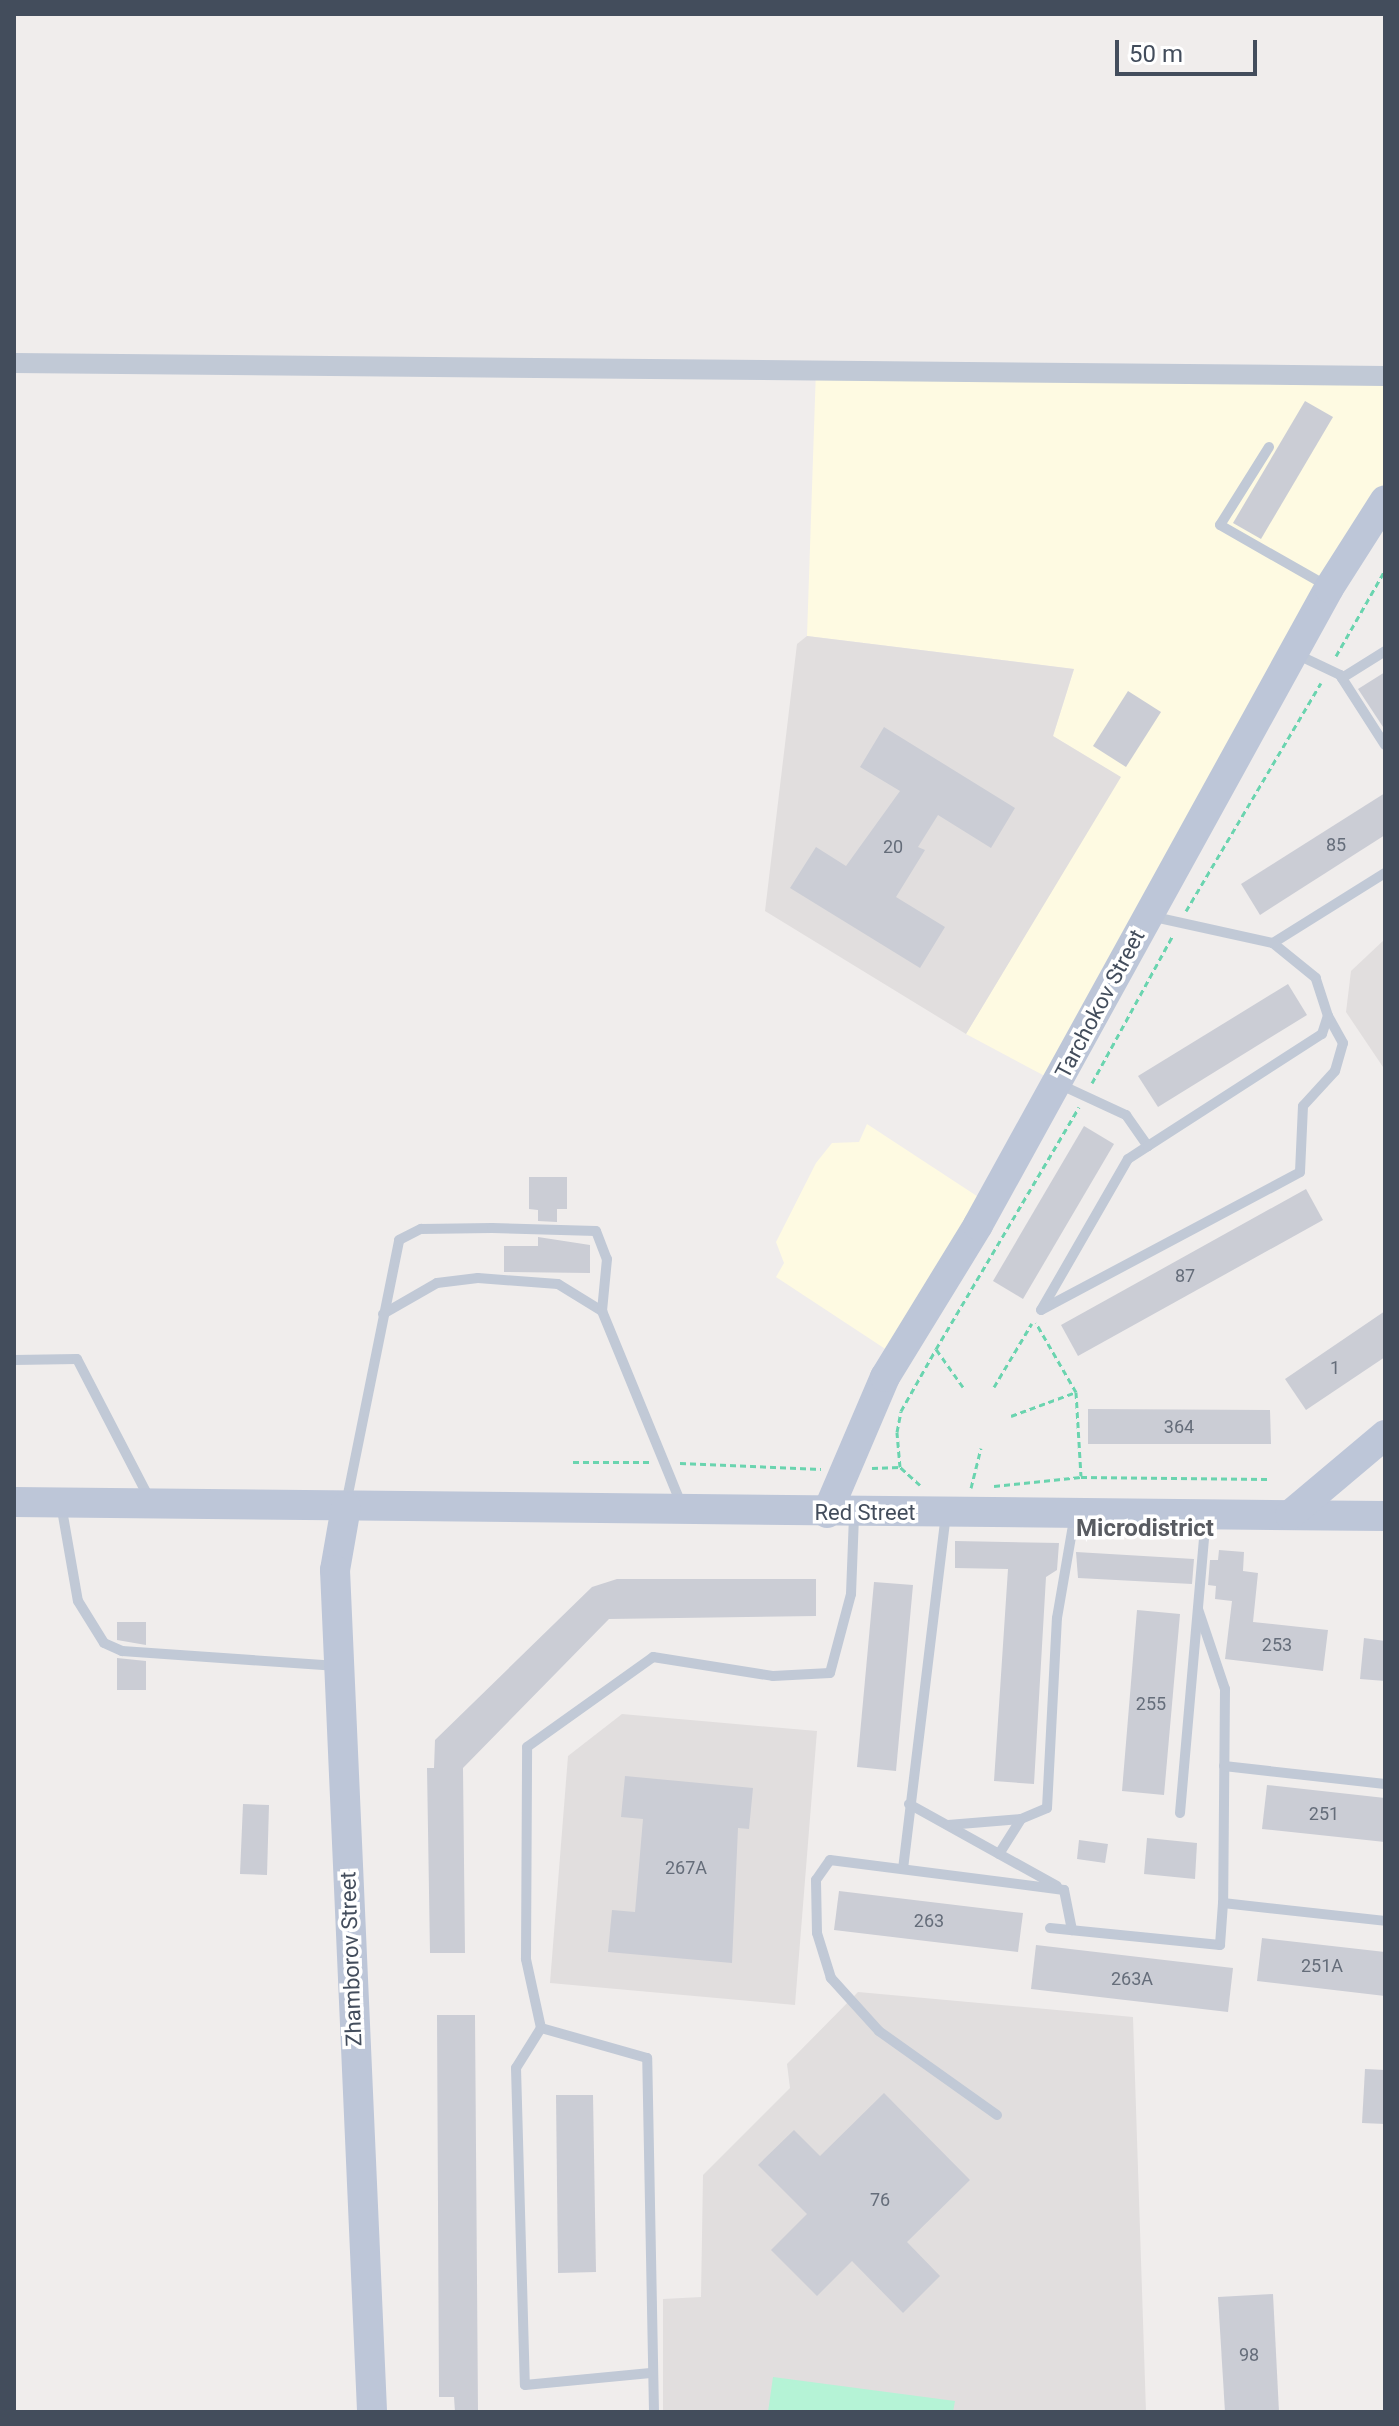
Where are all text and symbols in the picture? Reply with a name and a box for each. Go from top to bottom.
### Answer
scale bar [1119,24,1261,74]
text: 50 m [1129,40,1183,68]
house number: 85 [1326,834,1346,856]
house number: 20 [883,836,903,858]
street label: Tarchokov Street [1050,925,1150,1083]
house number: 87 [1175,1265,1195,1287]
house number: 1 [1330,1357,1340,1379]
house number: 364 [1164,1416,1194,1438]
street label: Red Street [814,1500,916,1526]
district label: Microdistrict [1076,1515,1214,1543]
house number: 253 [1262,1634,1292,1656]
house number: 255 [1136,1693,1166,1715]
house number: 251 [1309,1803,1339,1825]
house number: 267А [665,1857,707,1879]
street label: Zhamborov Street [335,1871,367,2047]
house number: 263 [914,1910,944,1932]
house number: 251А [1301,1955,1343,1977]
house number: 263А [1111,1968,1153,1990]
house number: 76 [870,2189,890,2211]
house number: 98 [1239,2344,1259,2366]

